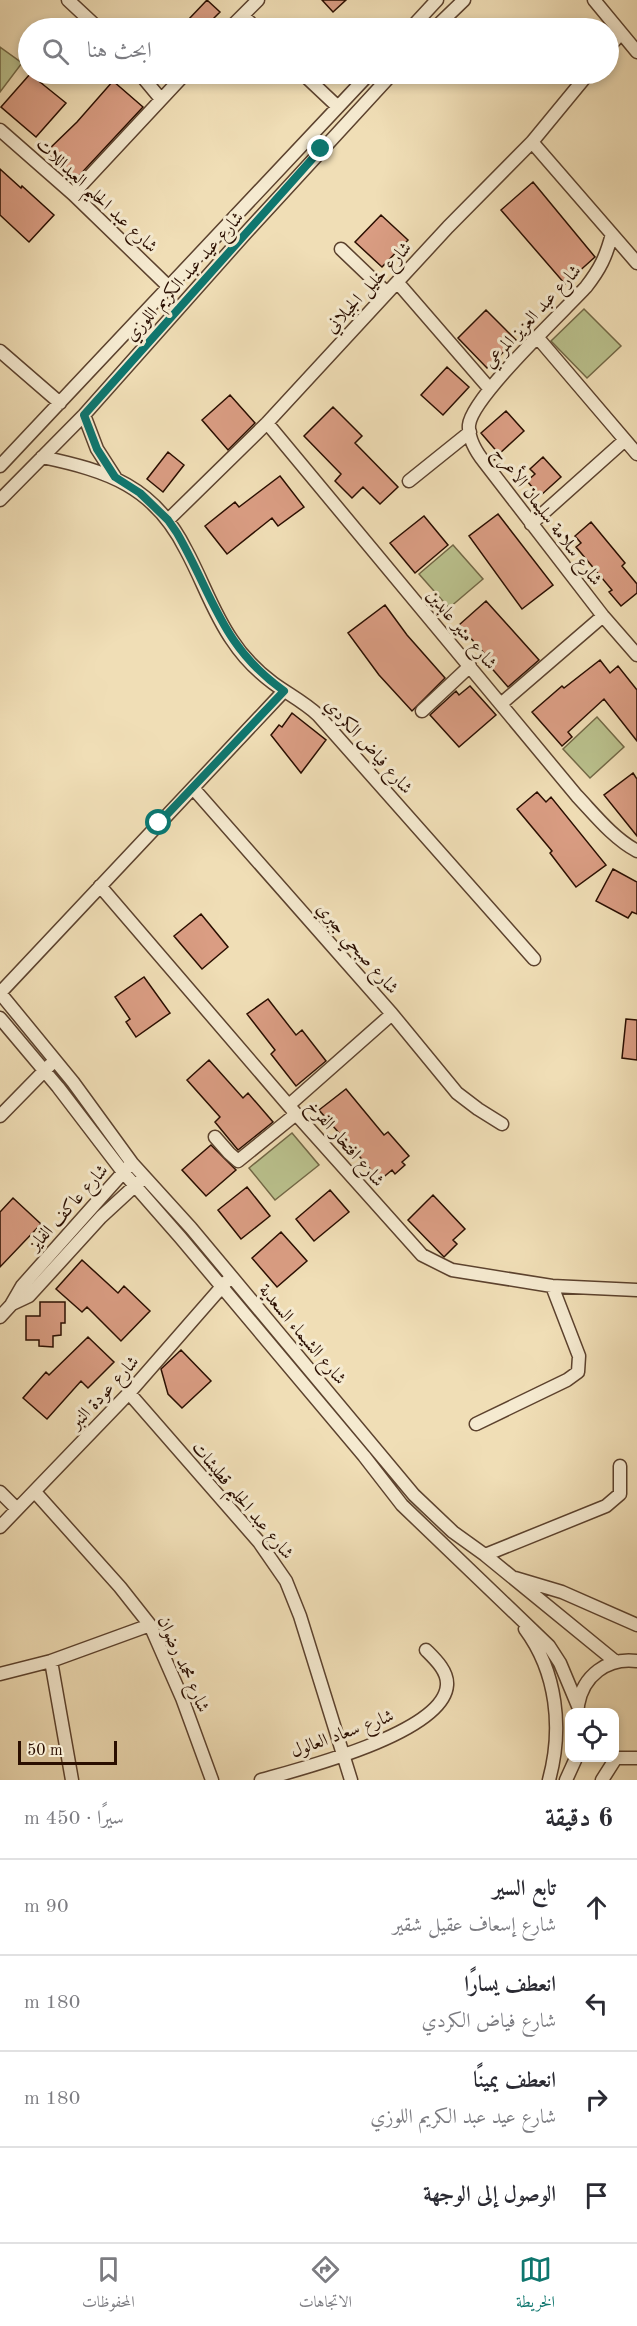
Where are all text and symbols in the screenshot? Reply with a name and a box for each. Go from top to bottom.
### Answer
search box [18,18,619,84]
icon: search [39,35,72,68]
text: ابحث هنا [87,40,152,62]
street label: شارع عبد الحليم العبداللات [27,135,160,262]
route end [307,135,333,161]
street label: شارع عيد عبد الكريم اللوزي [121,208,252,349]
street label: شارع خليل الجيلاني [322,239,419,340]
street label: شارع عبد العزيز المرعي [481,262,588,375]
street label: شارع سلامة سليمان الأعرج [485,441,609,593]
street label: شارع منير عابدين [419,586,500,676]
street label: شارع فياض الكردي [317,695,416,801]
route start [145,809,171,835]
street label: شارع صبحي جبري [308,900,402,1002]
street label: شارع افتخار الفرخ [299,1097,387,1194]
street label: شارع عاكف الفايز [24,1161,116,1259]
street label: شارع الشيماء السعدية [251,1281,349,1391]
street label: شارع عودة النبر [65,1353,146,1437]
street label: شارع عبد الحليم قطيشات [182,1438,296,1568]
street label: شارع محمد رضوان [149,1614,212,1717]
street label: شارع سعاد العالول [288,1707,398,1766]
map controls [565,1708,619,1762]
button: locate [565,1708,619,1762]
scale bar [18,1738,117,1766]
text: 50 m [27,1743,63,1759]
text: 6 دقيقة [545,1806,613,1832]
text: سيرًا · 450 m [24,1809,124,1829]
text: تابع السير [492,1878,556,1900]
icon: ahead [580,1891,613,1924]
text: 90 m [24,1897,69,1917]
text: شارع إسعاف عقيل شقير [392,1916,556,1936]
text: انعطف يسارًا [464,1974,556,1996]
icon: left [580,1987,613,2020]
text: 180 m [24,1993,80,2013]
text: شارع فياض الكردي [421,2012,556,2032]
text: انعطف يمينًا [473,2070,556,2092]
icon: right [580,2083,613,2116]
text: 180 m [24,2089,80,2109]
text: شارع عيد عبد الكريم اللوزي [370,2108,556,2128]
icon: arrive [580,2179,613,2212]
text: الوصول إلى الوجهة [423,2184,556,2206]
tab: المحفوظات [82,2253,135,2317]
tab: الاتجاهات [299,2253,352,2317]
tab: الخريطة [516,2253,555,2317]

